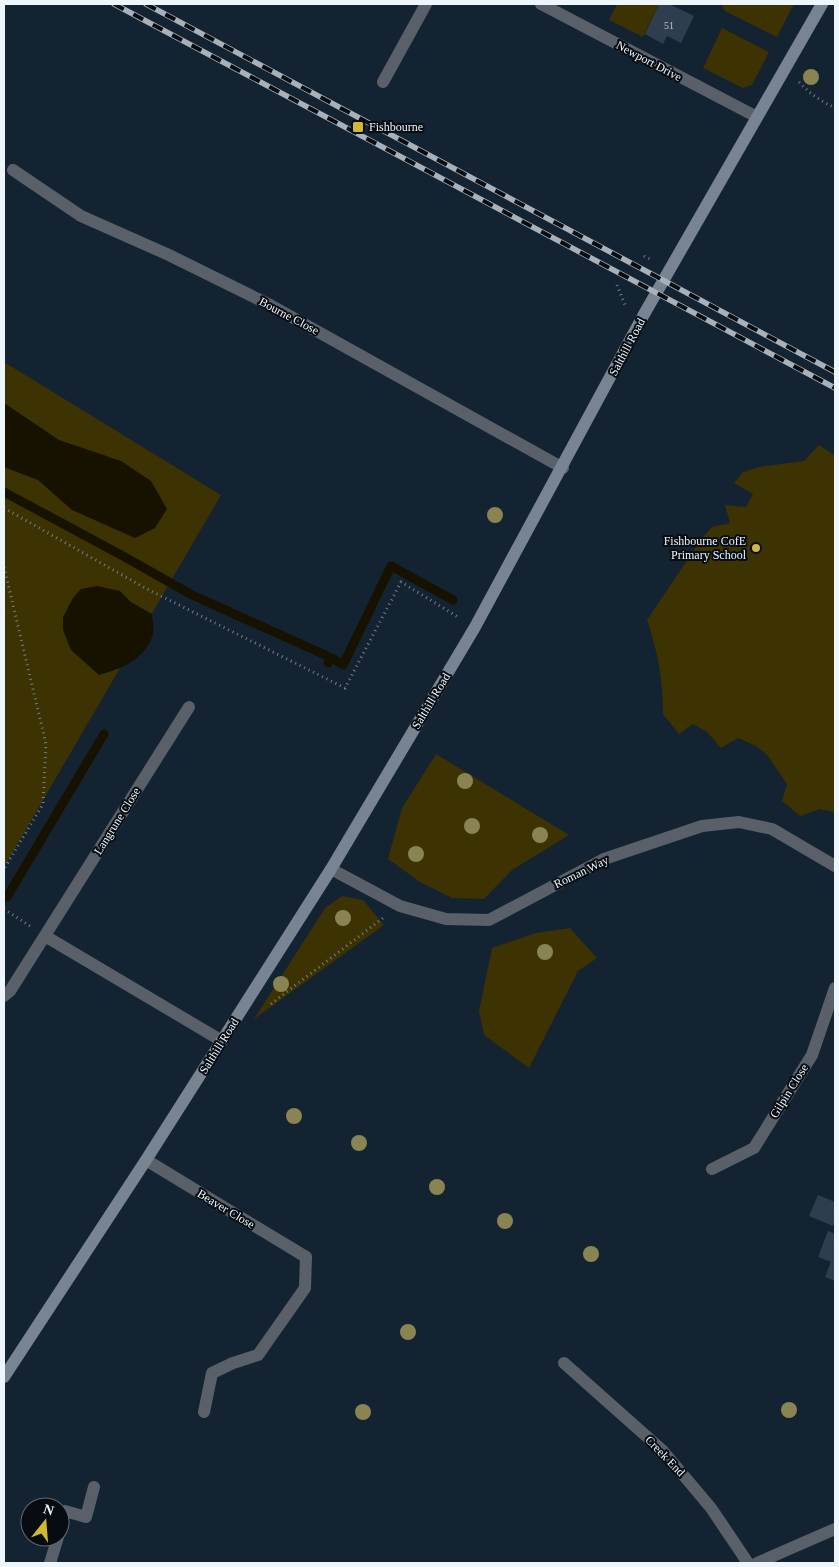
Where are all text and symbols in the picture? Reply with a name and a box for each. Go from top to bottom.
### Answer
house number: 51 [664,20,674,31]
street label: Newport Drive [614,38,684,84]
marker: Fishbourne [351,120,365,134]
place label: Fishbourne [369,120,423,134]
street label: Bourne Close [257,294,321,338]
street label: Salthill Road [606,316,648,378]
place label: Fishbourne CofE Primary School [664,534,747,562]
marker: Fishbourne CofE Primary School [750,542,762,554]
street label: Salthill Road [409,670,453,732]
street label: Langrune Close [91,785,143,857]
street label: Roman Way [551,853,611,891]
street label: Salthill Road [196,1016,242,1076]
street label: Gilpin Close [767,1061,811,1121]
street label: Beaver Close [195,1186,257,1232]
street label: Creek End [642,1433,688,1479]
north arrow [20,1497,70,1547]
text: N [42,1501,56,1519]

